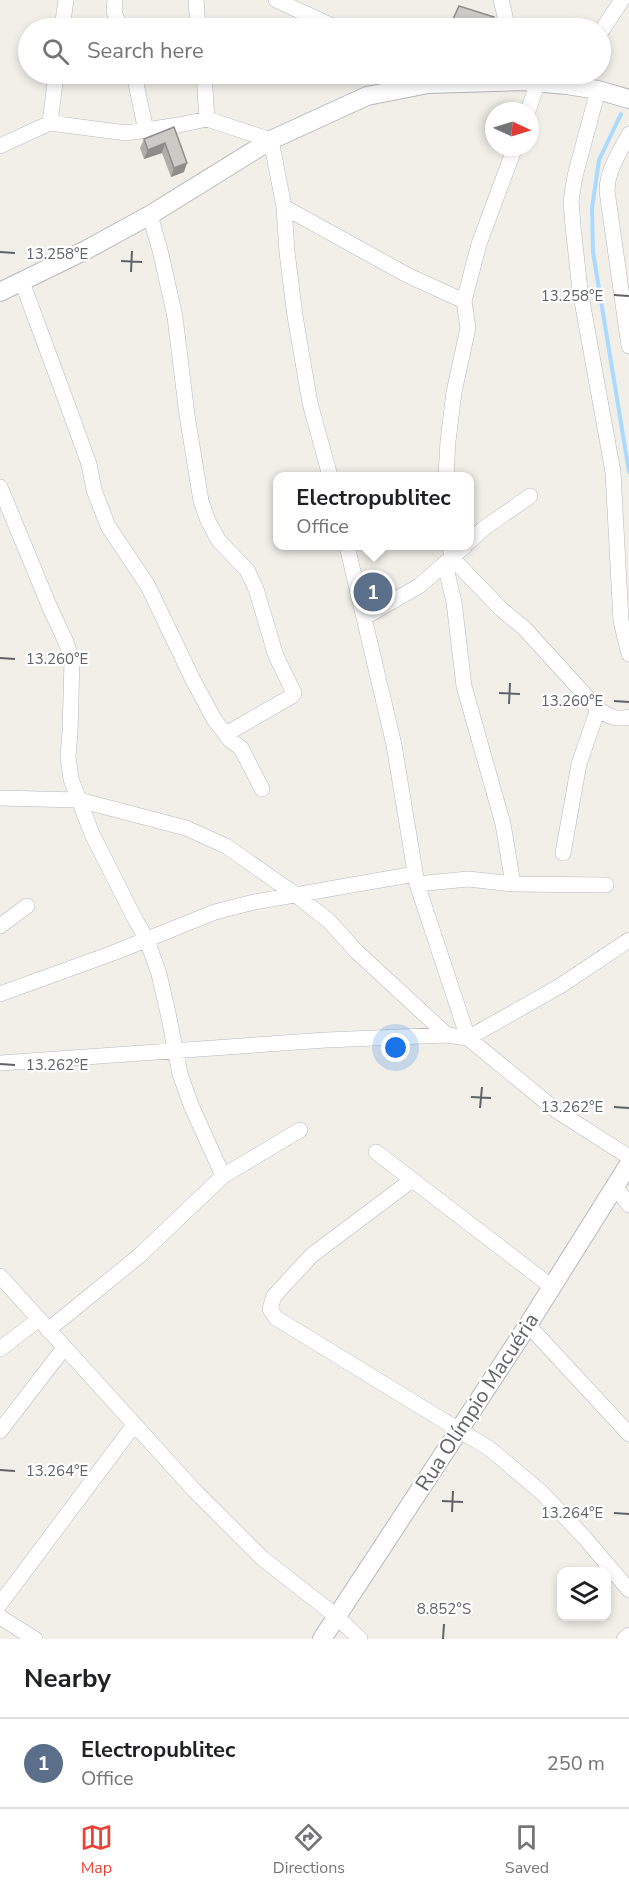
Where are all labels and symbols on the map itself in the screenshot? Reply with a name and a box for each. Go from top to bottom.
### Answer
north arrow [485,102,539,156]
text: 13.258°E [26,244,88,264]
text: 13.258°E [541,286,603,306]
pin: 1 [354,570,392,614]
text: 13.260°E [26,649,88,669]
text: 13.260°E [541,691,603,711]
your location [381,1033,410,1062]
text: 13.262°E [26,1055,88,1075]
text: 13.262°E [541,1097,603,1117]
street label: Rua Olímpio Macuéria [409,1308,545,1496]
text: 13.264°E [26,1461,88,1481]
text: 13.264°E [541,1503,603,1523]
text: 8.852°S [417,1599,471,1619]

